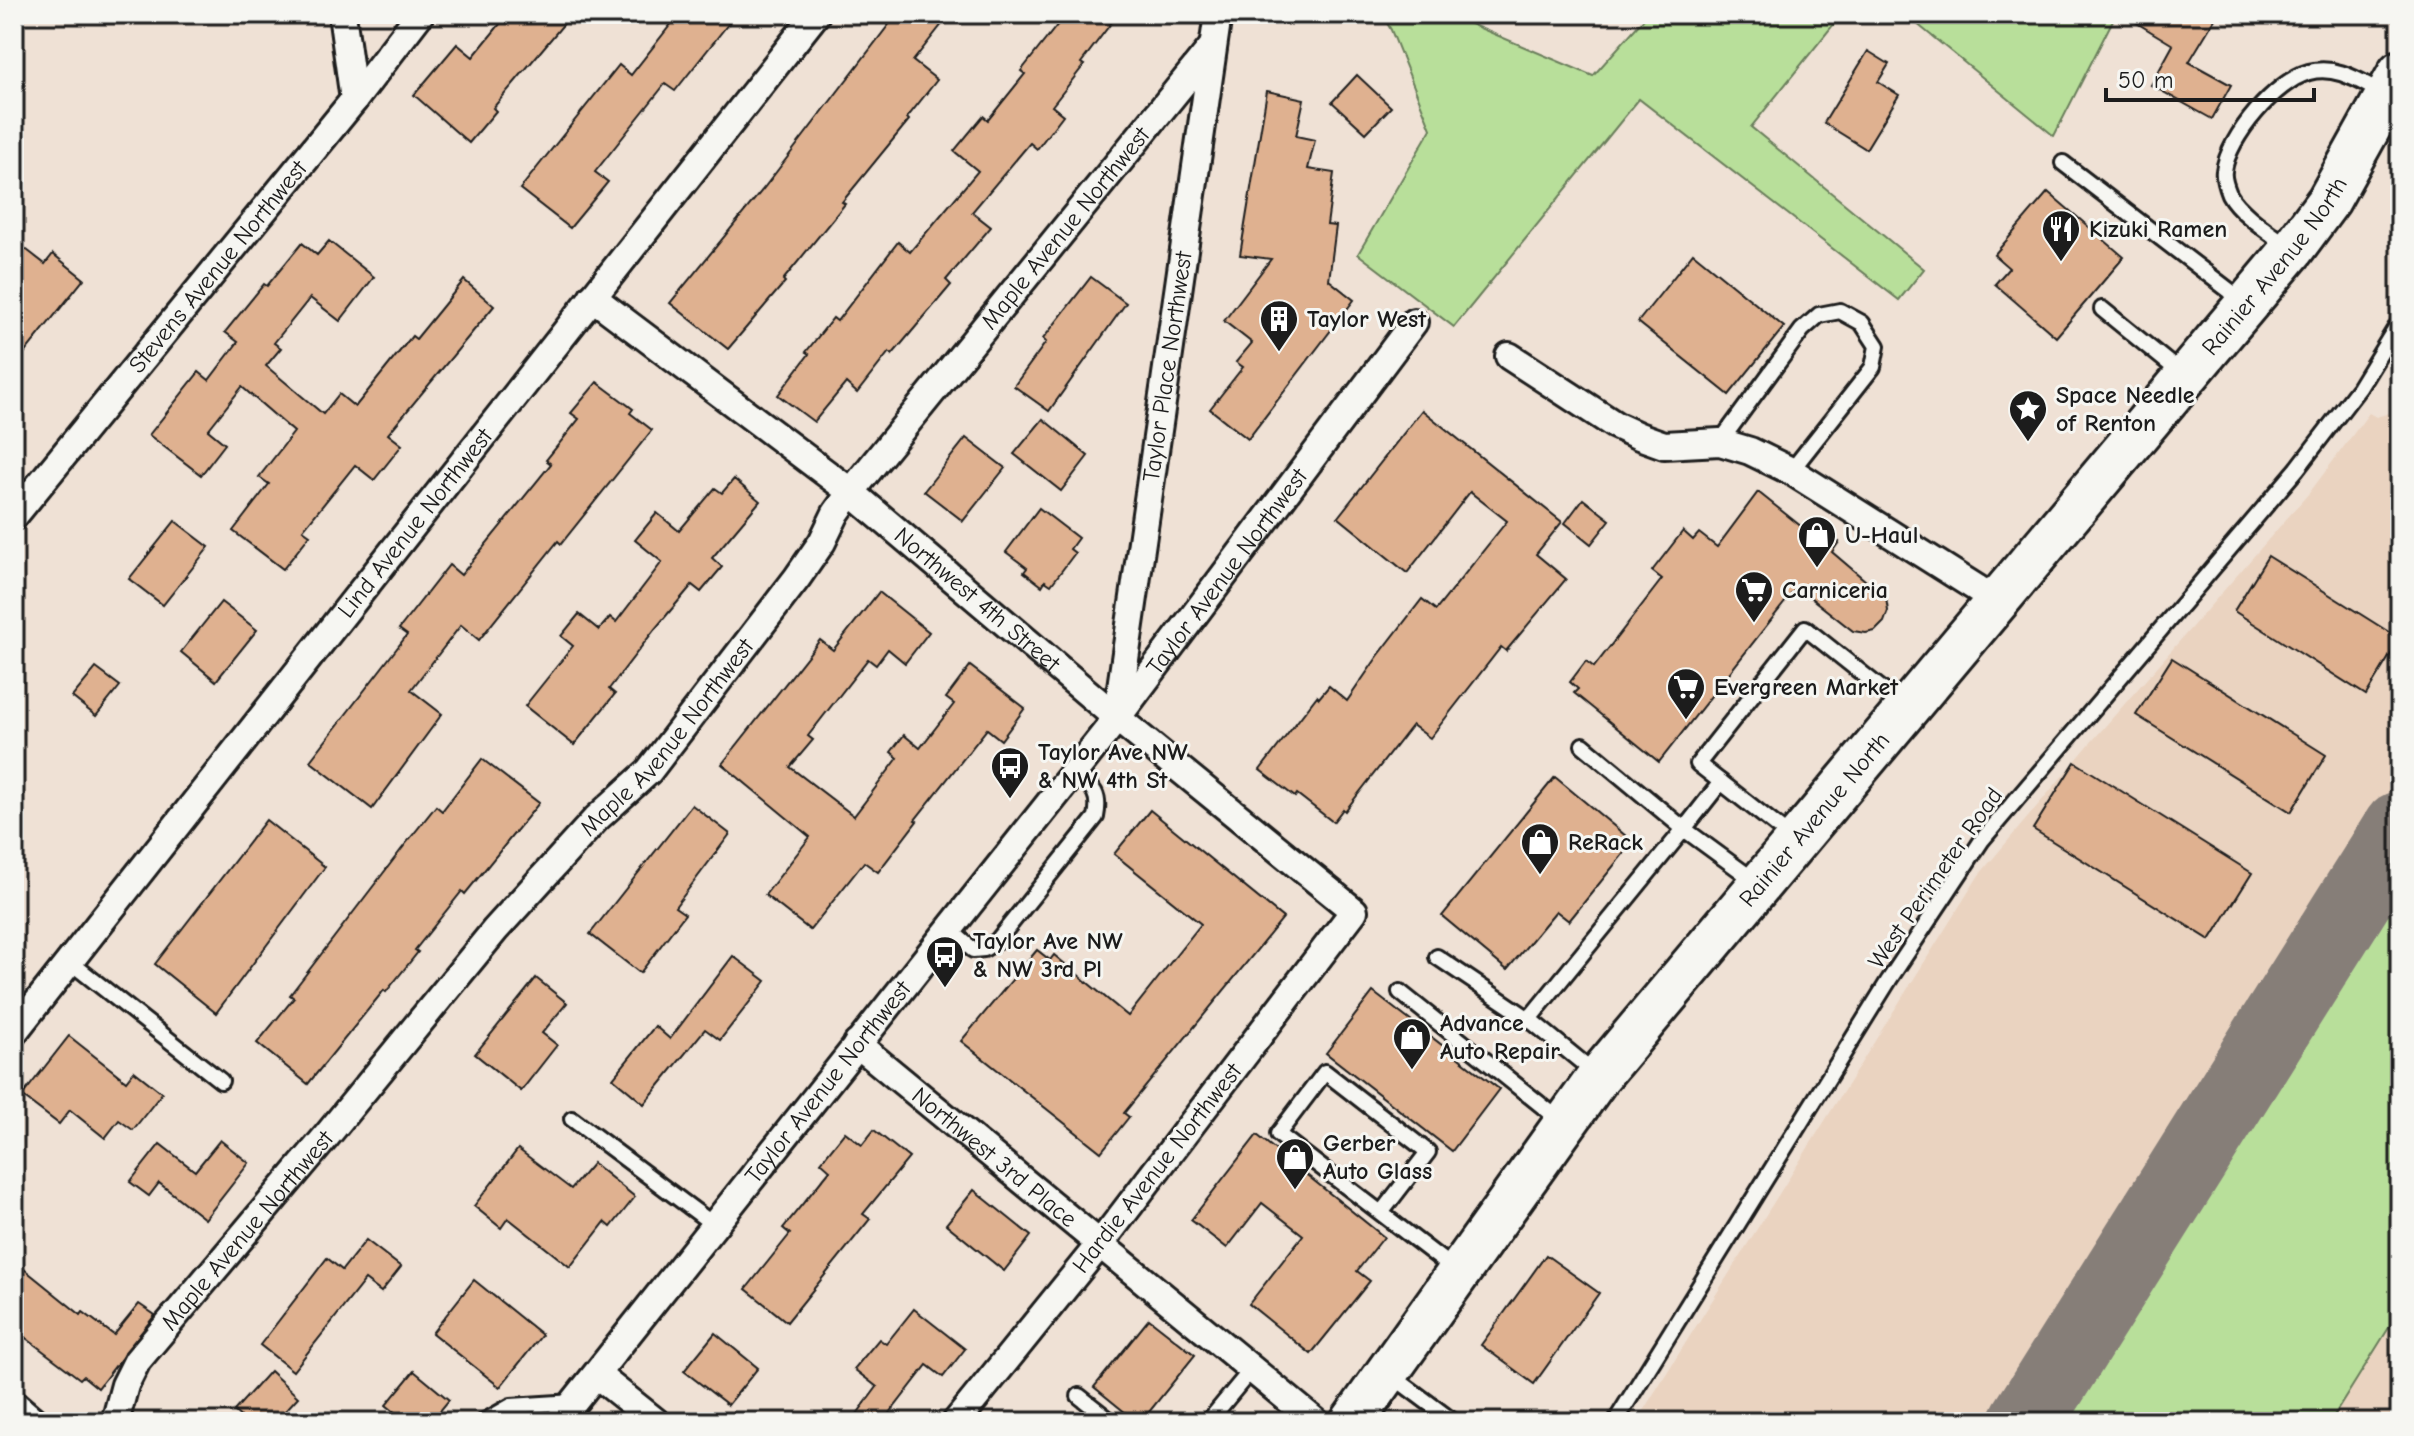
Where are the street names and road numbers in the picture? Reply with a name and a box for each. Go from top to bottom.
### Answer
street label: Maple Avenue Northwest [975,120,1156,335]
street label: Stevens Avenue Northwest [123,154,314,379]
street label: Rainier Avenue North [2196,172,2353,361]
street label: Taylor Place Northwest [1137,249,1198,484]
street label: Lind Avenue Northwest [332,422,499,623]
street label: Taylor Avenue Northwest [1140,462,1314,680]
street label: Northwest 4th Street [889,521,1067,678]
street label: Maple Avenue Northwest [574,632,760,842]
street label: Rainier Avenue North [1733,727,1895,912]
street label: West Perimeter Road [1862,782,2008,974]
street label: Taylor Avenue Northwest [739,974,917,1189]
street label: Hardie Avenue Northwest [1066,1057,1248,1278]
street label: Northwest 3rd Place [906,1081,1082,1233]
street label: Maple Avenue Northwest [155,1124,340,1336]

